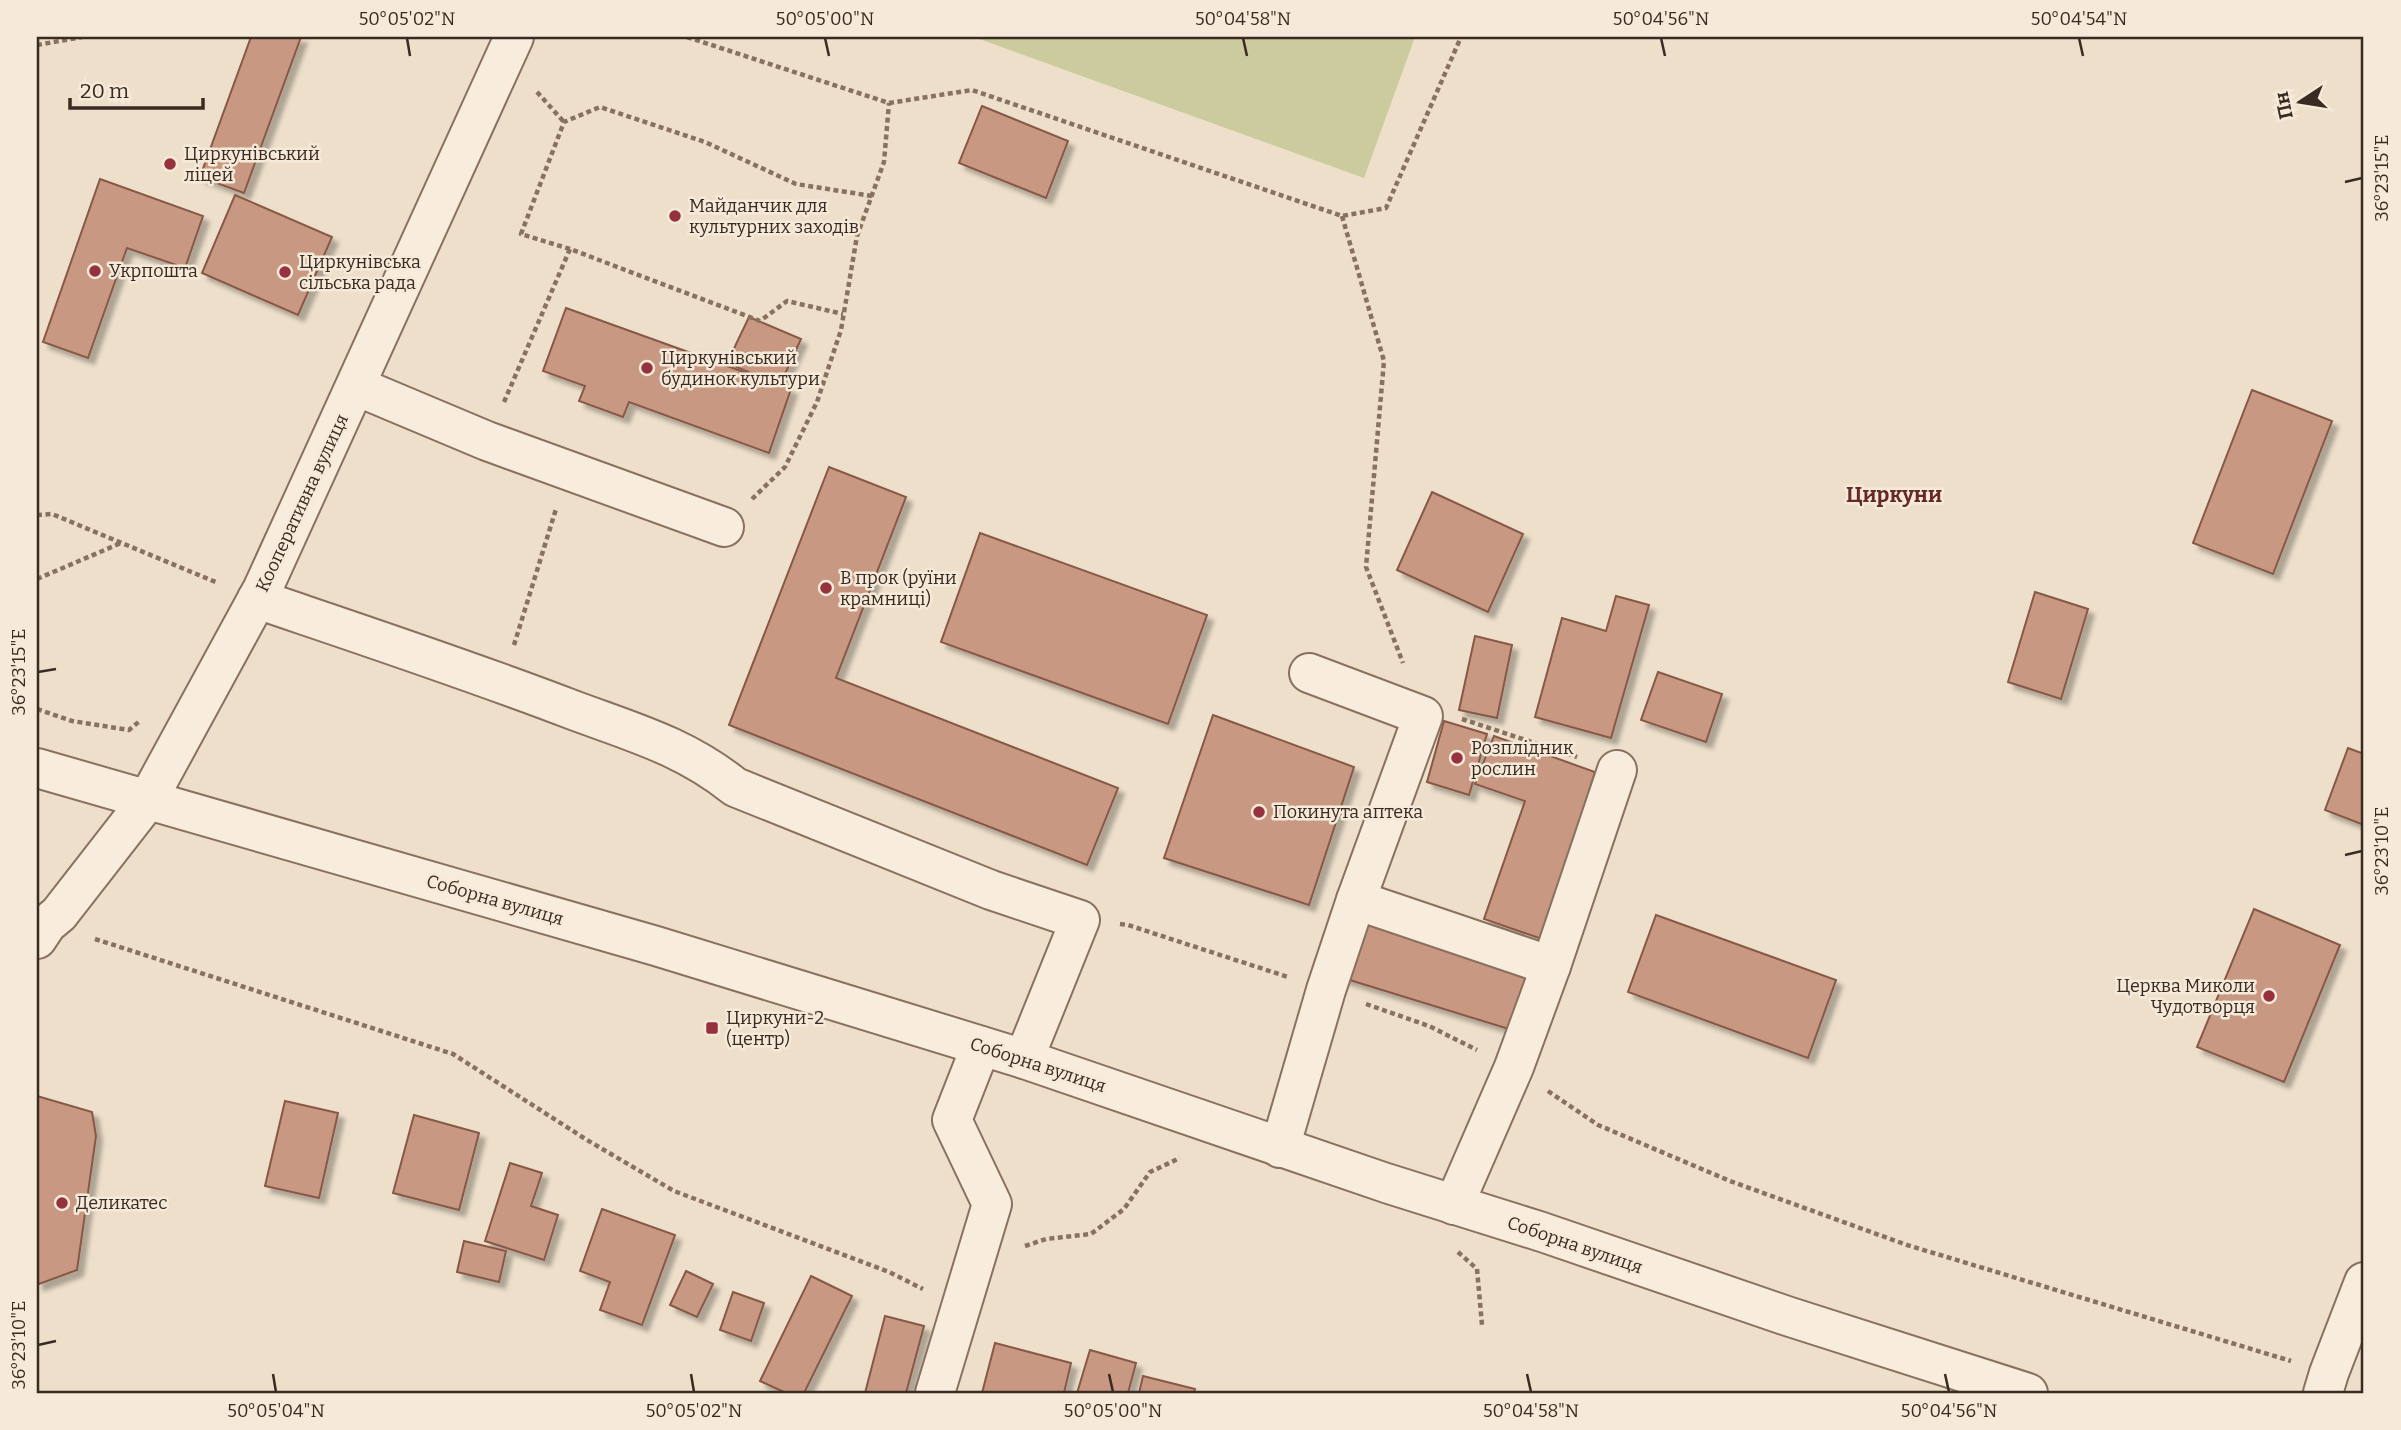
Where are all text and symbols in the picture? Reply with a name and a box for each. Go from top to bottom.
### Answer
text: 50°05'02"N [359,8,455,30]
text: 50°05'00"N [776,8,874,30]
text: 50°04'58"N [1195,8,1291,30]
text: 50°04'56"N [1613,8,1709,30]
text: 50°04'54"N [2031,8,2127,30]
scale bar [70,66,203,110]
north arrow [2264,66,2334,136]
text: 20 m [80,78,129,104]
text: Пн [2270,89,2298,121]
text: 36°23'15"E [2371,134,2393,222]
place label: Циркунівський ліцей [184,143,320,186]
marker: Циркунівський ліцей [162,156,178,172]
place label: Майданчик для культурних заходів [689,195,859,238]
marker: Майданчик для культурних заходів [667,208,683,224]
place label: Циркунівська сільська рада [299,251,421,294]
place label: Укрпошта [109,260,198,282]
marker: Укрпошта [87,263,103,279]
marker: Циркунівська сільська рада [277,264,293,280]
place label: Циркунівський будинок культури [661,347,820,390]
marker: Циркунівський будинок культури [639,360,655,376]
street label: Кооперативна вулиця [251,411,353,595]
district label: Циркуни [1846,482,1942,508]
place label: В прок (руїни крамниці) [840,567,957,610]
marker: В прок (руїни крамниці) [818,580,834,596]
text: 36°23'15"E [8,628,30,716]
place label: Розплідник рослин [1471,737,1574,780]
marker: Розплідник рослин [1449,750,1465,766]
place label: Покинута аптека [1273,801,1423,823]
marker: Покинута аптека [1251,804,1267,820]
text: 36°23'10"E [2371,806,2393,896]
street label: Соборна вулиця [424,870,566,930]
place label: Церква Миколи Чудотворця [2116,975,2255,1018]
marker: Церква Миколи Чудотворця [2261,988,2277,1004]
place label: Циркуни-2 (центр) [726,1007,824,1050]
marker: Циркуни-2 (центр) [704,1020,720,1036]
street label: Соборна вулиця [967,1033,1109,1097]
place label: Деликатес [76,1192,167,1214]
marker: Деликатес [54,1195,70,1211]
street label: Соборна вулиця [1504,1212,1646,1278]
text: 36°23'10"E [8,1300,30,1390]
text: 50°05'04"N [227,1400,325,1422]
text: 50°05'02"N [646,1400,742,1422]
text: 50°05'00"N [1064,1400,1162,1422]
text: 50°04'58"N [1483,1400,1579,1422]
text: 50°04'56"N [1901,1400,1997,1422]

